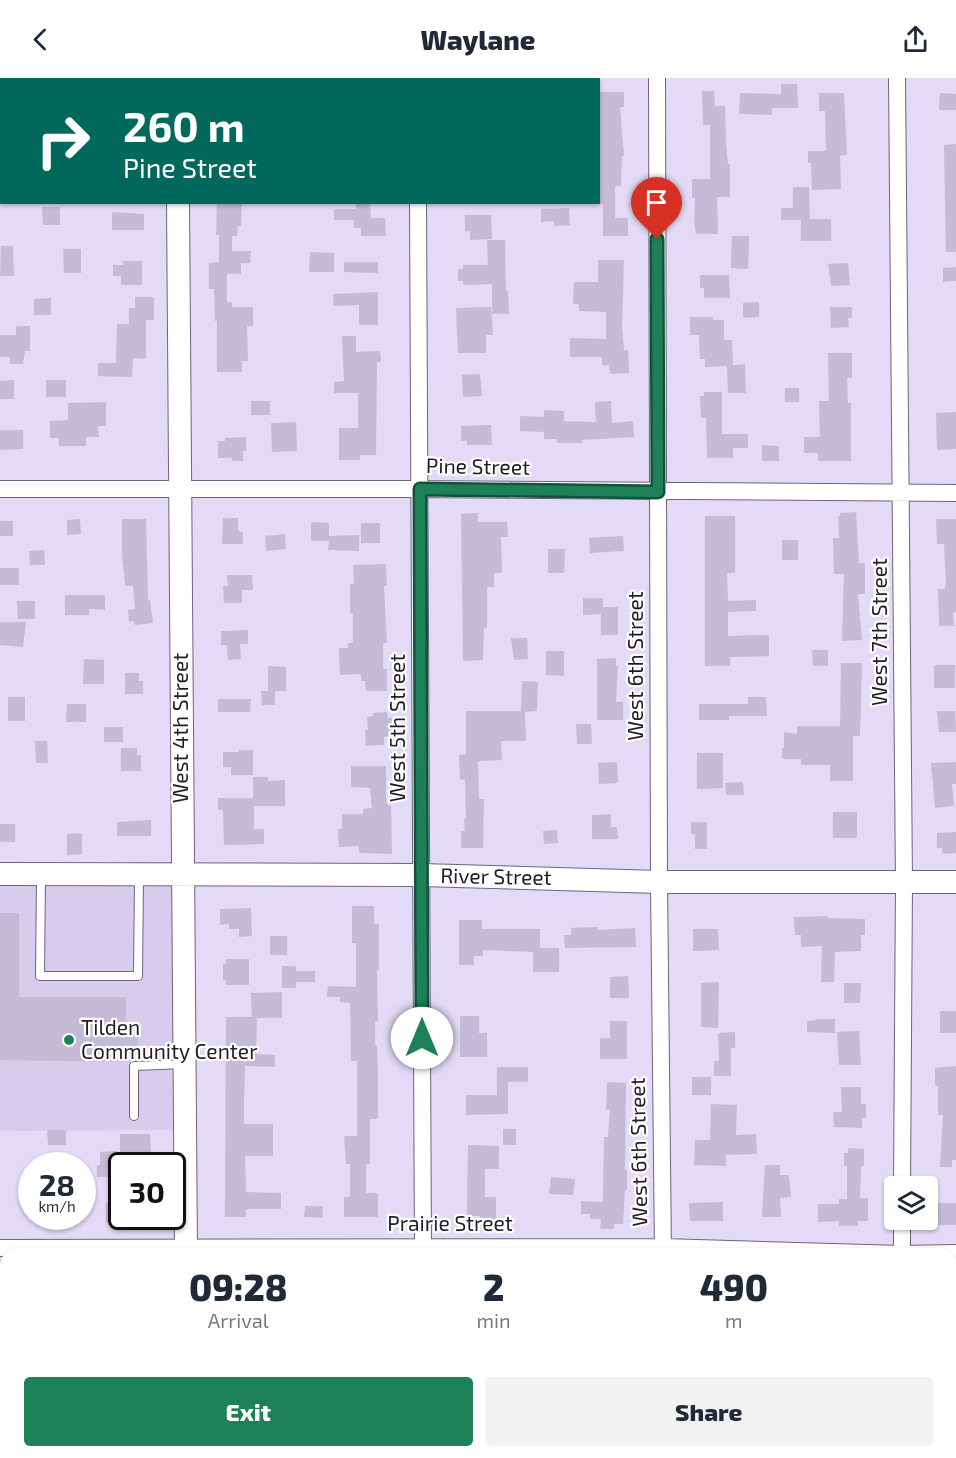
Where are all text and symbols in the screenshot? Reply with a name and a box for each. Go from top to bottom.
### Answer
icon: back [24,23,57,56]
text: Waylane [421,23,535,55]
icon: share [899,23,932,56]
text: 260 m [123,100,245,150]
icon: right [24,102,102,180]
text: Pine Street [123,151,257,183]
pin [631,177,682,239]
icon: arrive [640,186,673,219]
street label: Pine Street [426,452,530,479]
street label: West 7th Street [866,558,891,706]
street label: West 6th Street [622,591,647,741]
street label: West 4th Street [167,653,192,803]
street label: West 5th Street [384,654,409,802]
street label: River Street [440,862,552,889]
position arrow [390,1006,454,1070]
place label: Tilden Community Center [81,1014,258,1063]
marker: Tilden Community Center [62,1033,76,1047]
street label: West 6th Street [624,1077,651,1227]
speed limit sign: 30 [108,1152,186,1230]
text: 28 [39,1166,75,1202]
map controls [884,1176,938,1230]
button: layers [884,1176,938,1230]
text: km/h [38,1197,76,1215]
street label: Prairie Street [387,1210,513,1235]
text: 09:28 [189,1265,288,1308]
text: 2 [483,1265,504,1308]
text: 490 [700,1265,768,1308]
text: Arrival [208,1308,269,1332]
text: min [477,1308,511,1332]
text: m [725,1308,743,1332]
button: Exit [24,1377,473,1446]
button: Share [485,1377,933,1446]

